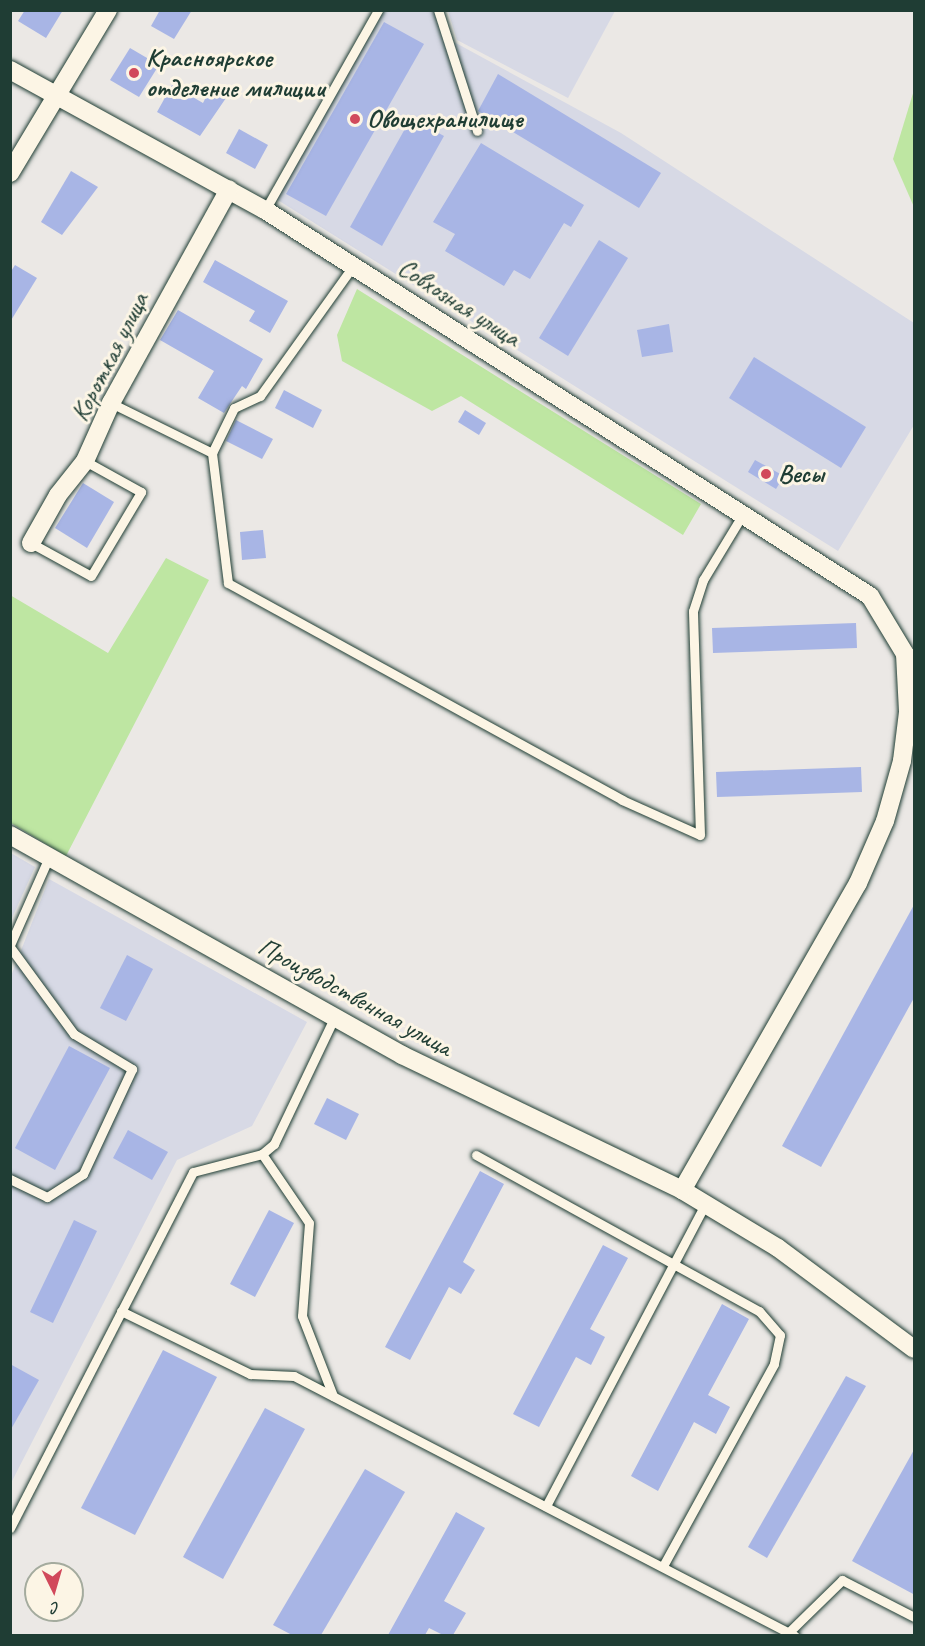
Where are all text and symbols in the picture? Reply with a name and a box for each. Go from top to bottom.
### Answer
place label: Красноярское отделение милиции [146,42,321,104]
marker: Красноярское отделение милиции [127,66,141,80]
place label: Овощехранилище [367,103,523,135]
marker: Овощехранилище [348,112,362,126]
street label: Совхозная улица [391,251,527,355]
street label: Короткая улица [64,287,156,427]
place label: Весы [778,458,824,490]
marker: Весы [759,467,773,481]
street label: Производственная улица [253,931,457,1063]
north arrow [24,1562,84,1622]
text: С [51,1598,60,1618]

